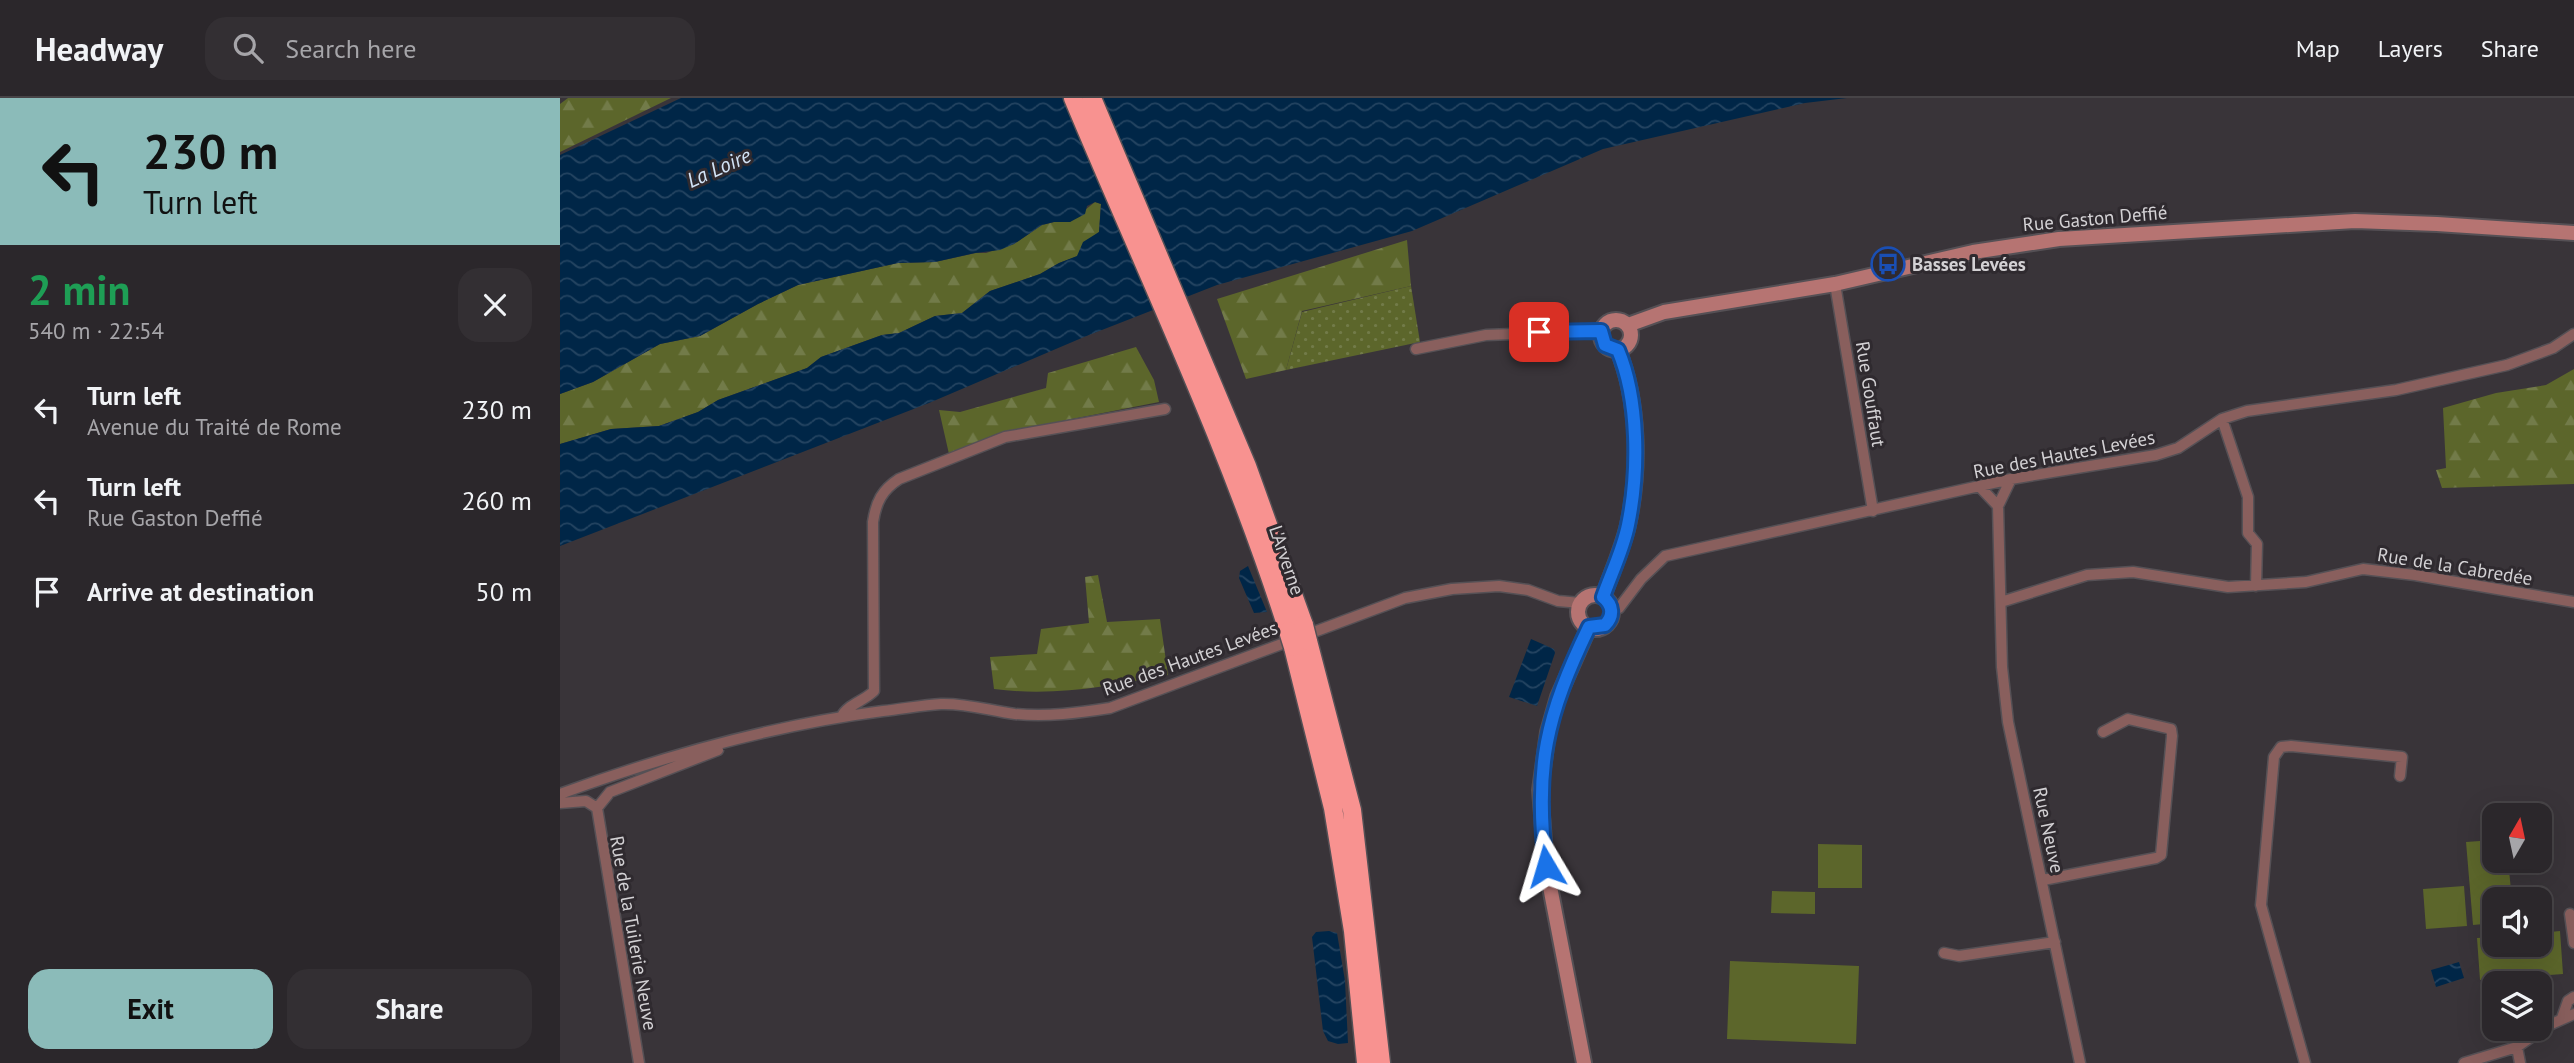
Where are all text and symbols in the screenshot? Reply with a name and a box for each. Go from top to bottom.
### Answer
search box [205,17,695,80]
text: Headway [35,27,163,70]
icon: search [229,29,267,67]
text: Search here [285,32,416,65]
text: Map [2296,33,2340,64]
text: Layers [2378,33,2443,64]
text: Share [2481,33,2539,64]
text: 230 m [143,119,278,183]
icon: left [28,126,119,217]
water label: La Loire [682,141,755,194]
text: Turn left [143,181,258,223]
street label: Rue Gaston Deffié [2022,200,2168,236]
bus stop icon: Basses Levées [1869,245,1907,283]
place label: Basses Levées [1912,252,2026,276]
text: 2 min [28,262,130,317]
button: close [458,268,532,342]
pin [1509,302,1569,362]
icon: arrive [1520,313,1558,351]
text: 540 m · 22:54 [28,316,164,345]
street label: Rue Gouffaut [1851,340,1891,449]
text: Turn left [87,379,181,412]
icon: left [28,391,66,429]
text: 230 m [461,393,532,426]
text: Avenue du Traité de Rome [87,412,342,441]
street label: Rue des Hautes Levées [1971,425,2157,483]
text: Turn left [87,470,181,503]
icon: left [28,482,66,520]
text: 260 m [461,484,532,517]
text: Rue Gaston Deffié [87,503,263,532]
street label: L'Arverne [1264,522,1310,598]
street label: Rue de la Cabredée [2376,542,2534,590]
icon: arrive [28,573,66,611]
text: Arrive at destination [87,575,314,608]
text: 50 m [476,575,532,608]
street label: Rue des Hautes Levées [1099,615,1281,701]
street label: Rue Neuve [2028,785,2070,875]
north arrow [2482,803,2552,873]
map controls [2482,803,2552,1041]
position arrow [1509,829,1583,903]
street label: Rue de la Tuilerie Neuve [605,834,663,1032]
button: sound [2482,887,2552,957]
button: Exit [28,969,273,1049]
button: Share [287,969,532,1049]
button: layers [2482,971,2552,1041]

